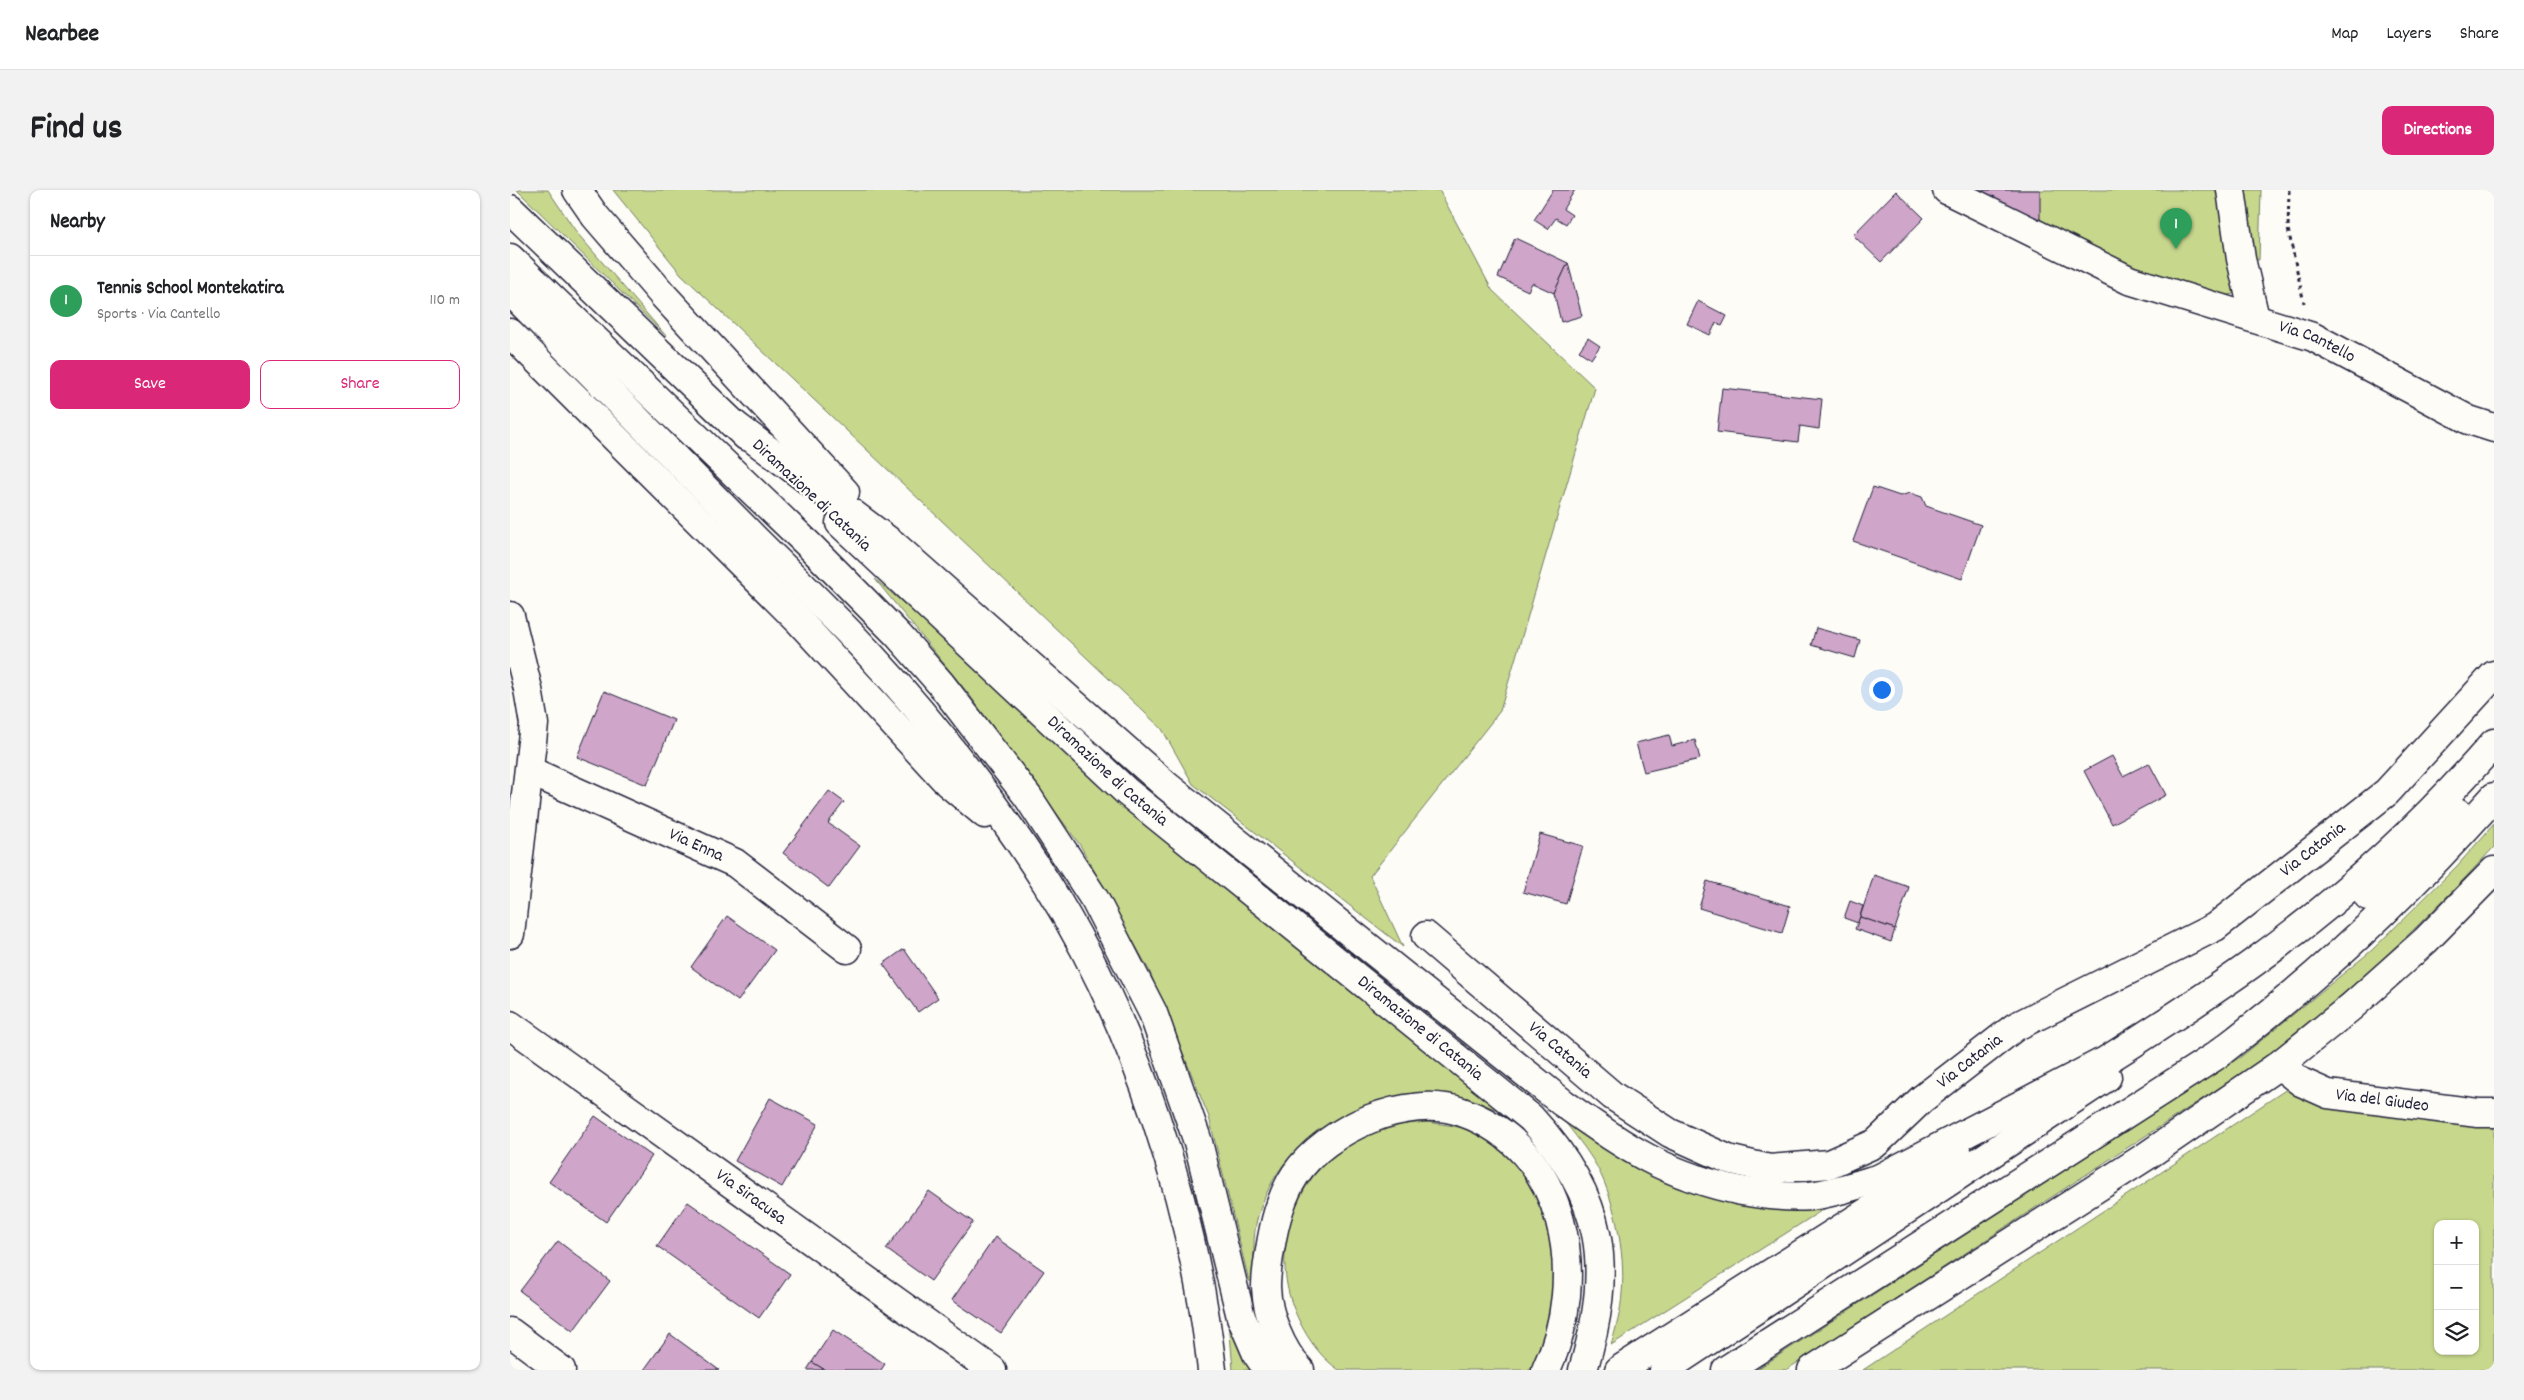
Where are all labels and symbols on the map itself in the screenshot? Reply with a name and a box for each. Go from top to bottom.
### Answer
pin: 1 [2160,208,2192,249]
street label: Via Cantello [2276,315,2360,370]
street label: Diramazione di Catania [746,434,877,558]
your location [1869,677,1895,703]
street label: Diramazione di Catania [1041,710,1174,833]
street label: Via Catania [2275,816,2352,884]
street label: Via Enna [665,822,728,869]
street label: Diramazione di Catania [1352,970,1489,1087]
street label: Via Catania [1522,1016,1598,1085]
street label: Via Catania [1932,1028,2009,1095]
street label: Via del Giudeo [2334,1083,2430,1119]
street label: Via Siracusa [710,1163,792,1232]

